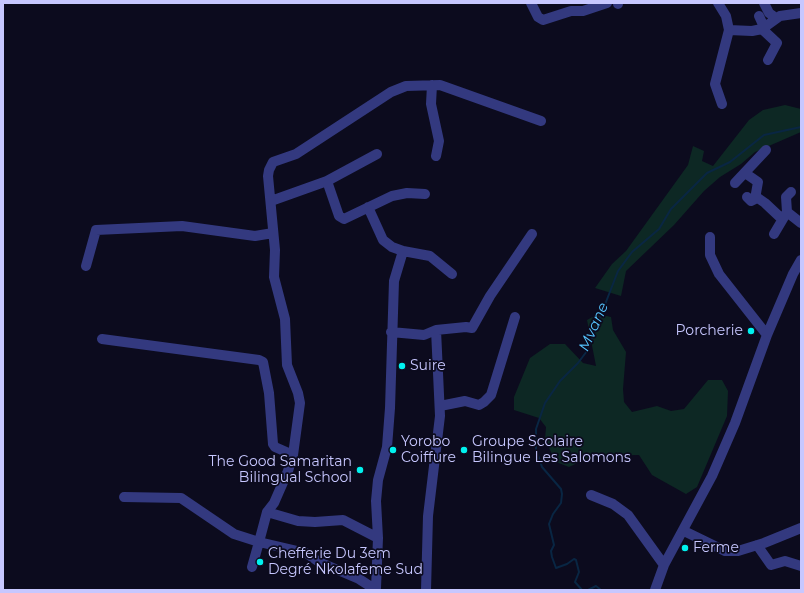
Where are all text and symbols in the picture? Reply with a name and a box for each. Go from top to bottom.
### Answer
water label: Mvane [575,300,613,354]
place label: Porcherie [675,323,743,339]
marker: Porcherie [746,326,756,336]
place label: Suire [410,358,446,374]
marker: Suire [397,361,407,371]
place label: Yorobo Coiffure [401,434,456,466]
place label: Groupe Scolaire Bilingue Les Salomons [472,434,631,466]
marker: Yorobo Coiffure [388,445,398,455]
marker: Groupe Scolaire Bilingue Les Salomons [459,445,469,455]
place label: The Good Samaritan Bilingual School [209,454,352,486]
marker: The Good Samaritan Bilingual School [355,465,365,475]
place label: Ferme [693,540,739,556]
marker: Ferme [680,543,690,553]
place label: Chefferie Du 3em Degré Nkolafeme Sud [268,546,423,578]
marker: Chefferie Du 3em Degré Nkolafeme Sud [255,557,265,567]

